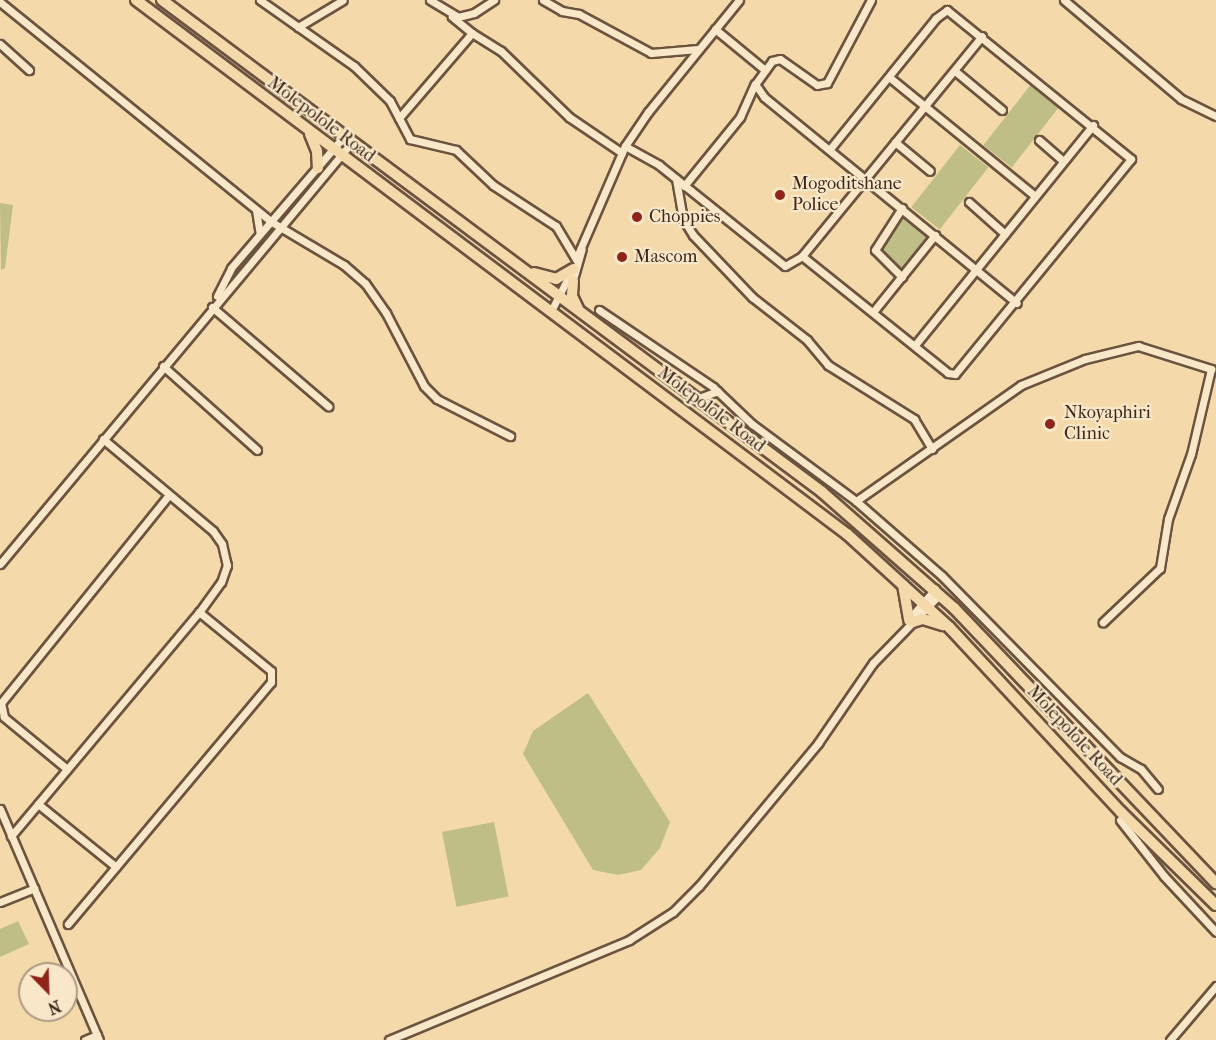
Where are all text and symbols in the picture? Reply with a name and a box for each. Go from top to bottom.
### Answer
street label: Molepolole Road [263,72,379,168]
place label: Mogoditshane Police [792,174,902,216]
marker: Mogoditshane Police [773,188,787,202]
place label: Choppies [649,206,720,228]
marker: Choppies [630,210,644,224]
place label: Mascom [634,246,697,268]
marker: Mascom [615,250,629,264]
street label: Molepolole Road [653,362,769,458]
place label: Nkoyaphiri Clinic [1064,403,1151,446]
marker: Nkoyaphiri Clinic [1041,415,1059,433]
street label: Molepolole Road [1022,681,1126,791]
north arrow [18,962,78,1022]
text: N [45,996,64,1018]

